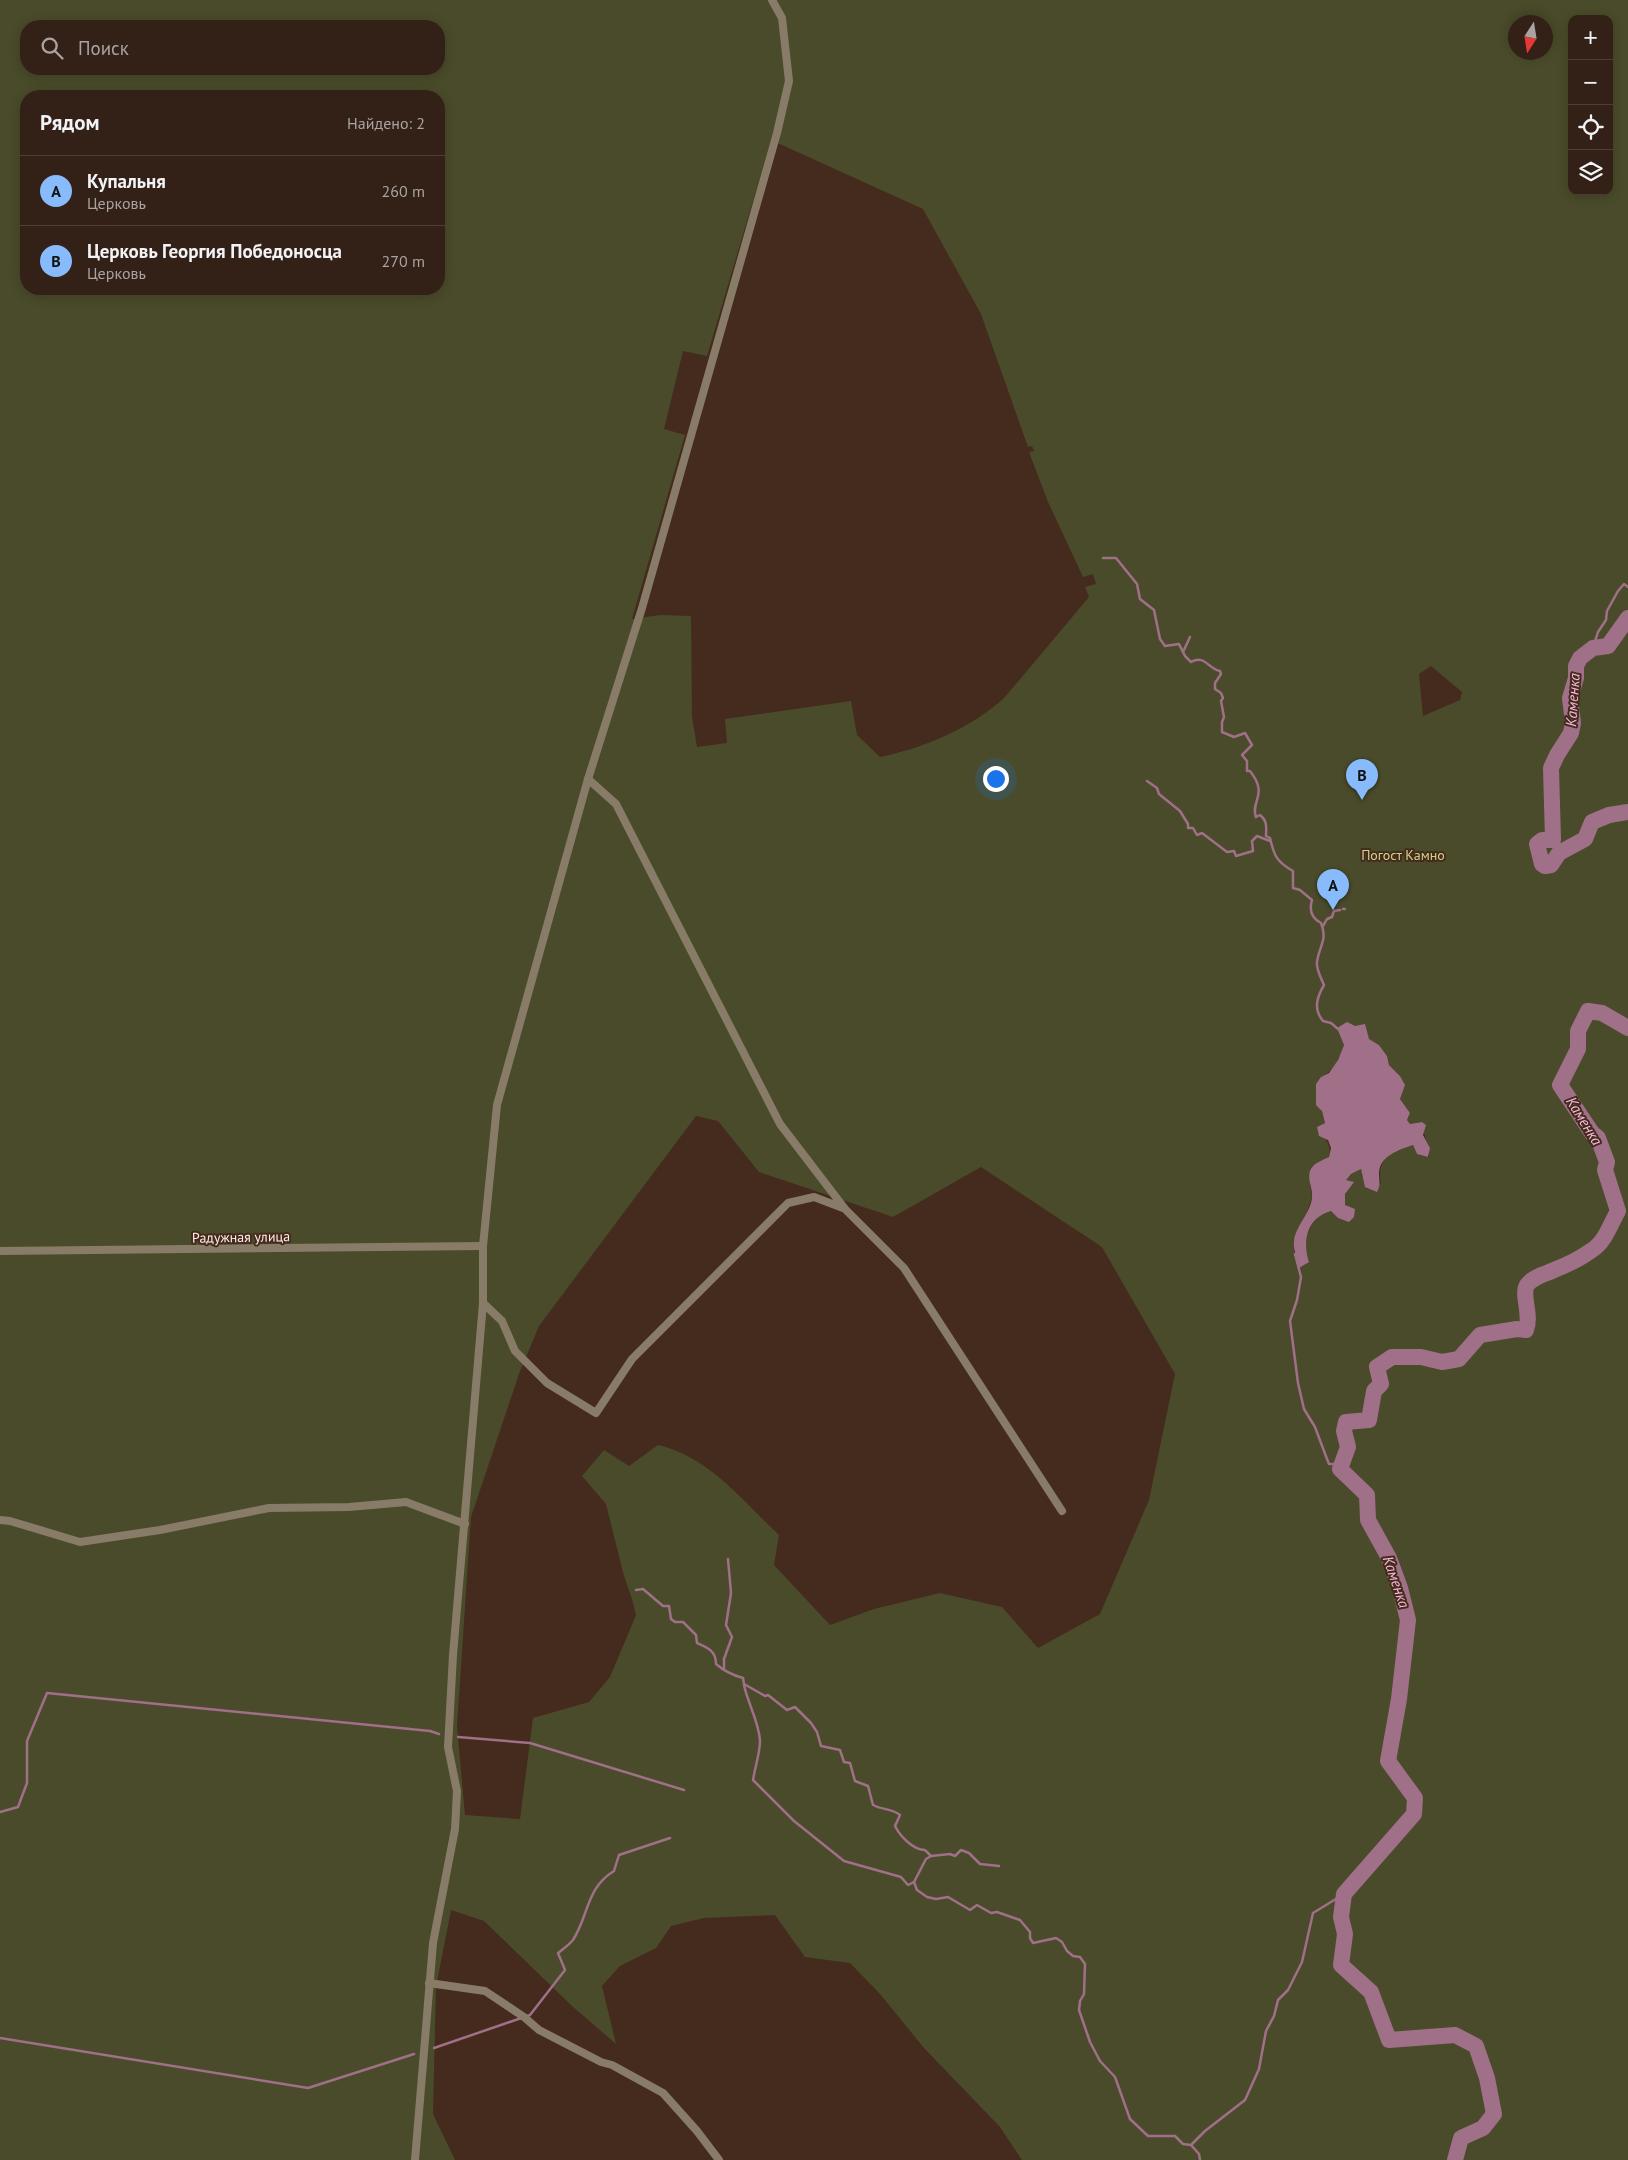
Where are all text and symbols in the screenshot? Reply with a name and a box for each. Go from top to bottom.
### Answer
north arrow [1508,15,1553,60]
map controls [1568,15,1613,195]
button: + [1568,15,1613,60]
search box [20,20,445,75]
icon: search [38,34,66,62]
text: Поиск [78,36,129,60]
button: − [1568,60,1613,105]
button: locate [1568,105,1613,150]
text: Рядом [40,109,99,136]
text: Найдено: 2 [347,113,425,133]
button: layers [1568,150,1613,195]
text: Купальня [87,169,166,193]
text: A [51,181,61,201]
text: 260 m [382,181,425,201]
text: Церковь [87,193,146,213]
text: Церковь Георгия Победоносца [87,239,342,263]
text: B [51,251,61,271]
text: 270 m [382,251,425,271]
text: Церковь [87,263,146,283]
water label: Каменка [1561,672,1584,727]
pin: B [1346,759,1378,800]
your location [983,766,1009,792]
park label: Погост Камно [1361,846,1445,864]
pin: A [1317,869,1349,910]
water label: Каменка [1562,1093,1607,1149]
street label: Радужная улица [192,1227,290,1247]
water label: Каменка [1379,1553,1414,1611]

